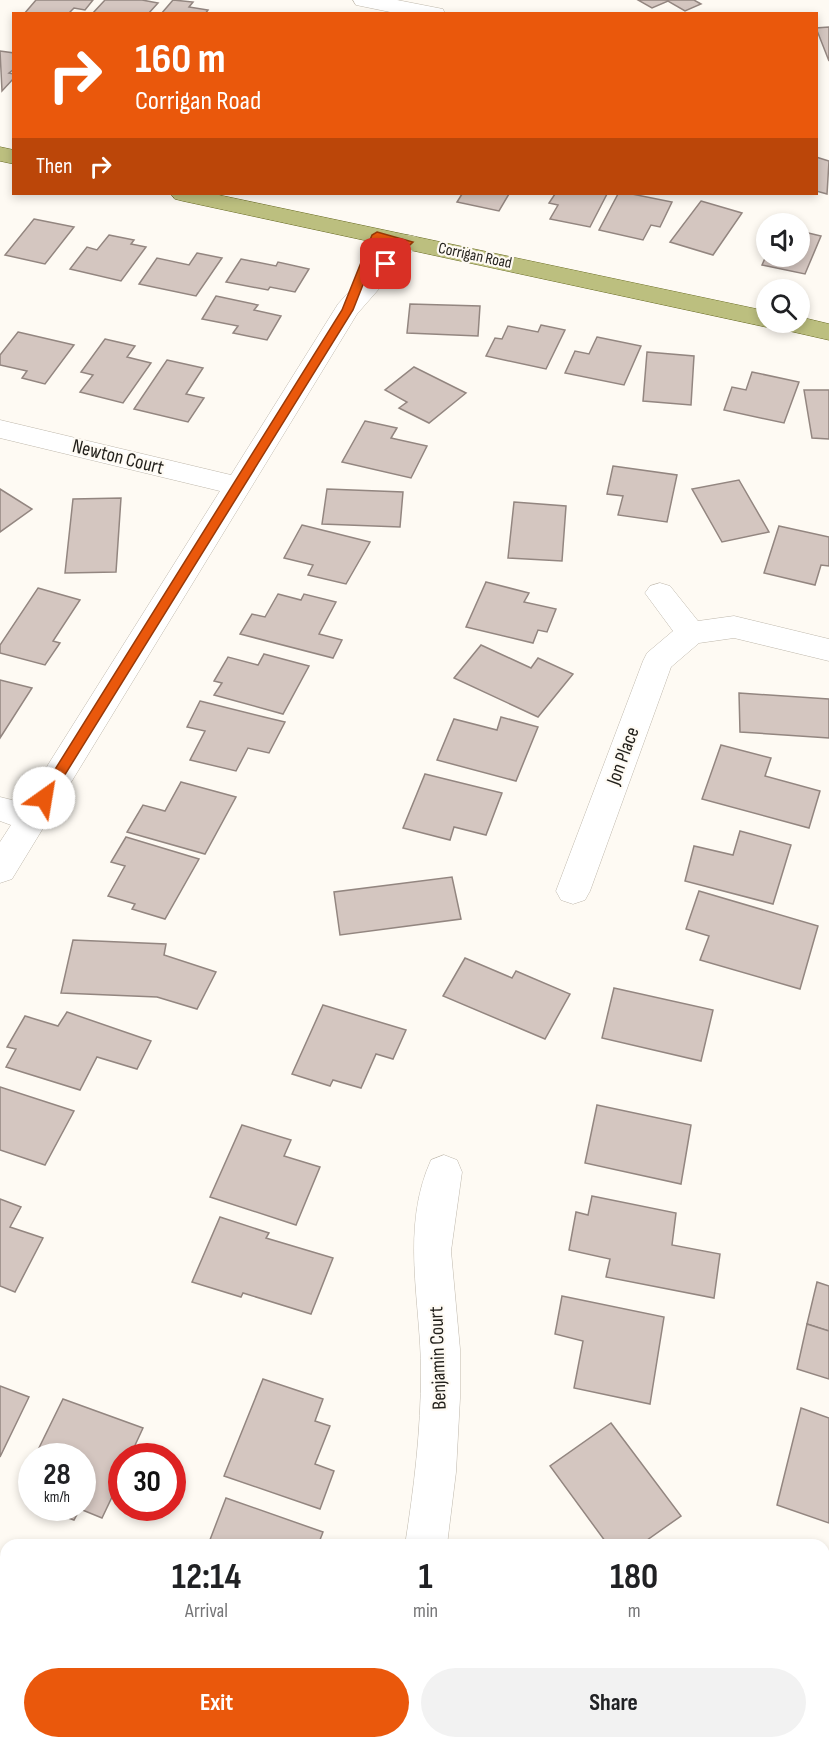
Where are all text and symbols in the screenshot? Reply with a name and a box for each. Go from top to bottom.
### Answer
text: 160 m [135,34,226,85]
icon: right [36,36,114,114]
text: Corrigan Road [135,85,261,117]
icon: right [84,150,117,183]
text: Then [36,153,72,180]
map controls [756,213,810,333]
button: sound [756,213,810,267]
pin [360,238,411,289]
street label: Corrigan Road [436,239,514,273]
icon: arrive [369,247,402,280]
button: search [756,279,810,333]
street label: Newton Court [70,434,166,480]
street label: Jon Place [601,724,645,789]
position arrow [12,766,76,830]
street label: Benjamin Court [424,1306,452,1410]
speed limit sign: 30 [108,1443,186,1521]
text: 28 [43,1457,71,1493]
text: km/h [44,1488,70,1507]
text: 12:14 [172,1556,241,1599]
text: 1 [419,1556,433,1599]
text: 180 [610,1556,658,1599]
text: Arrival [185,1599,228,1623]
text: min [413,1599,438,1623]
text: m [628,1599,641,1623]
button: Exit [24,1668,409,1737]
button: Share [421,1668,806,1737]

